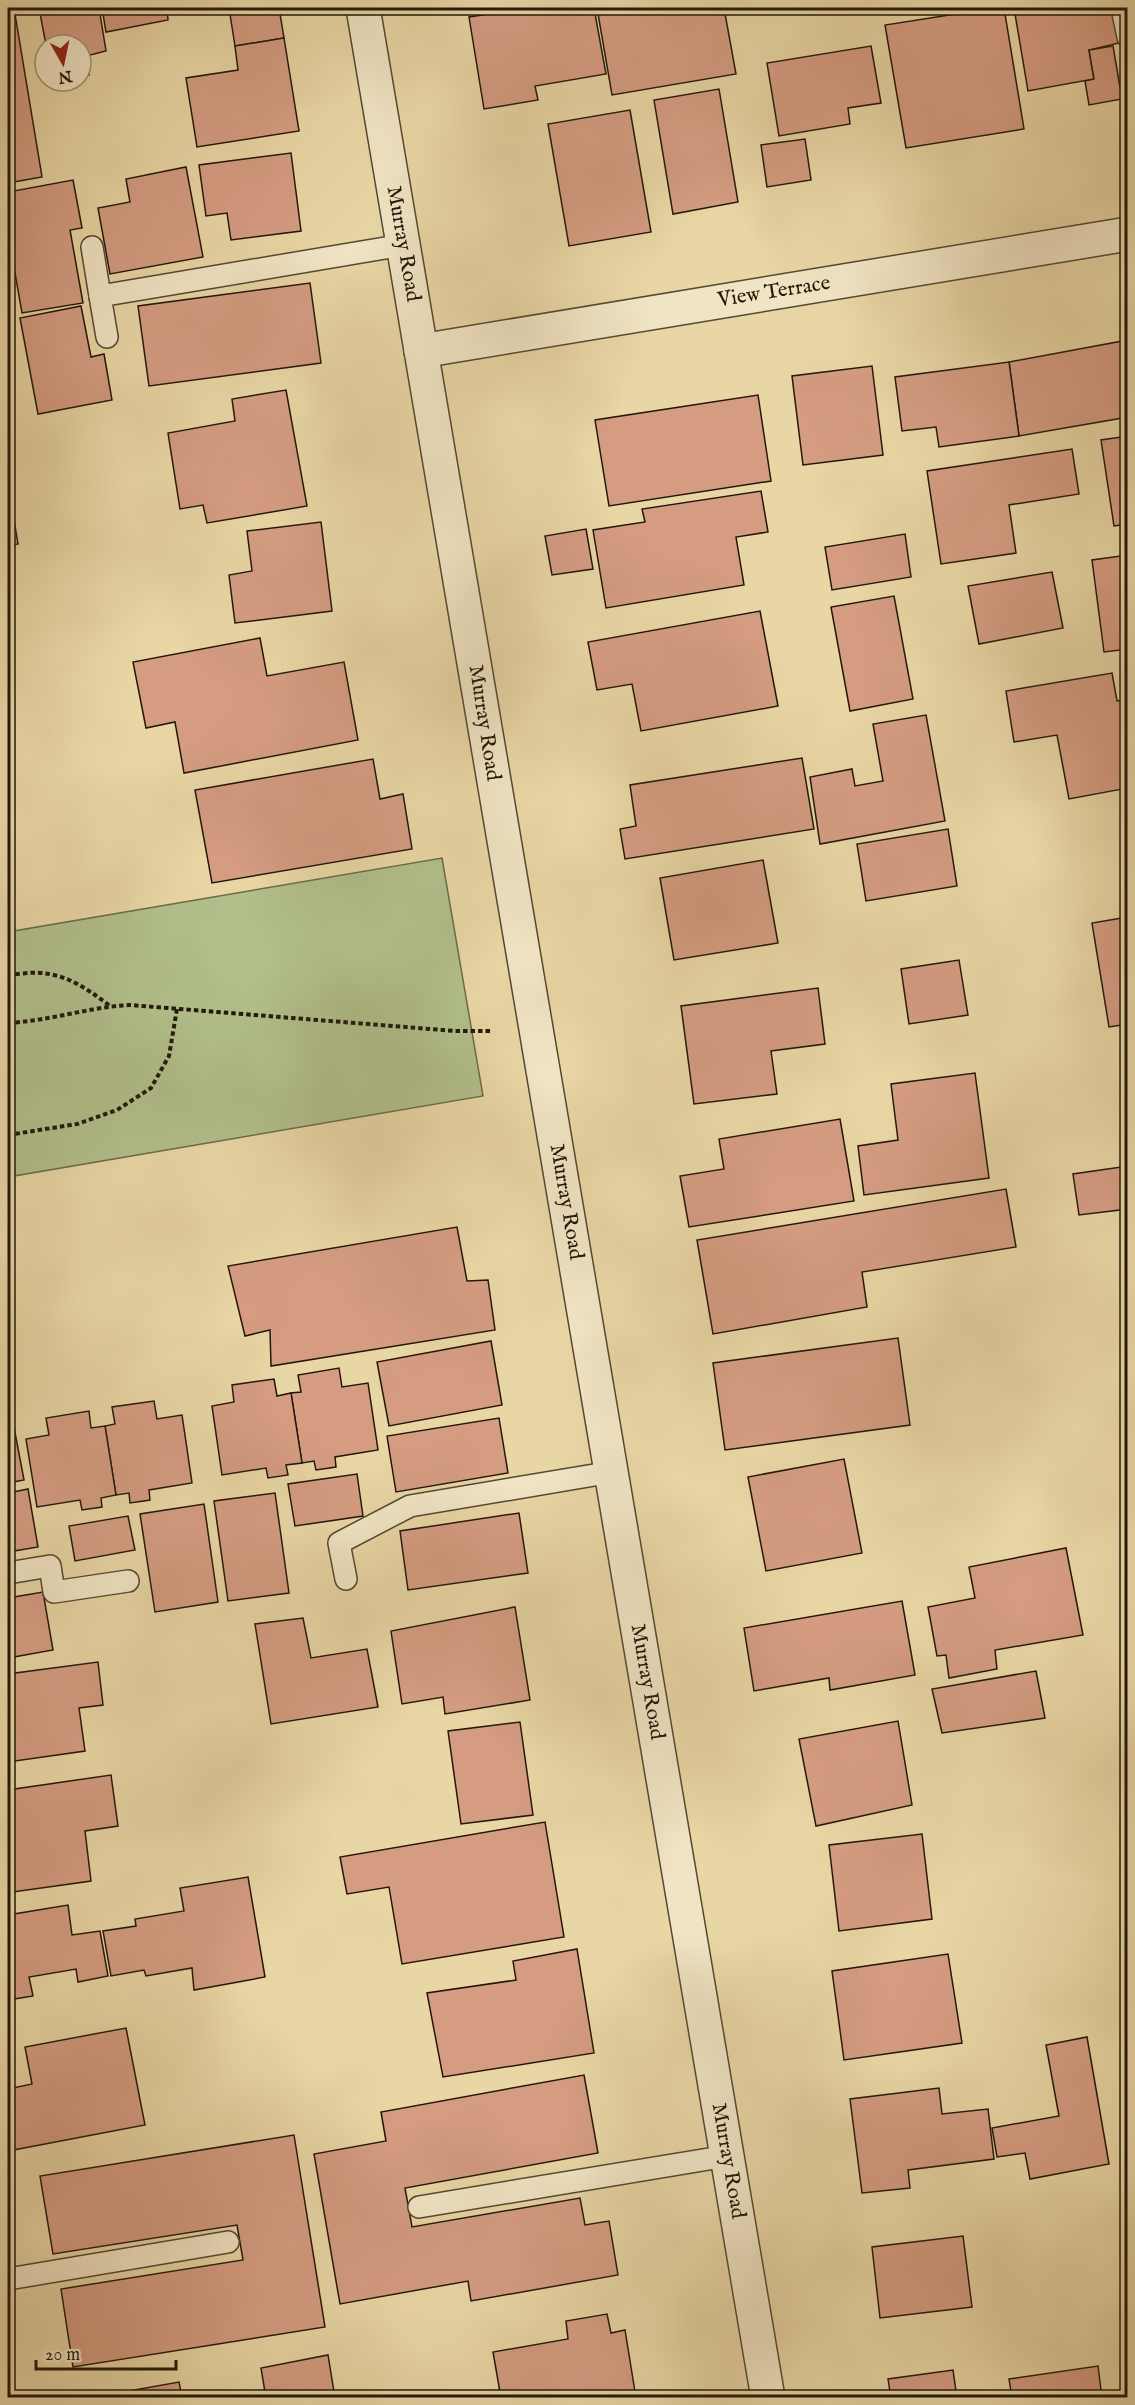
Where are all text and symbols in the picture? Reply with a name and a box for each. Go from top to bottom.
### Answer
north arrow [33,33,93,93]
text: N [56,65,74,87]
street label: Murray Road [380,184,427,305]
street label: View Terrace [715,270,833,314]
street label: Murray Road [462,663,507,784]
street label: Murray Road [543,1142,590,1263]
street label: Murray Road [624,1622,671,1743]
street label: Murray Road [705,2101,752,2222]
scale bar [36,2333,176,2371]
text: 20 m [45,2344,80,2367]

